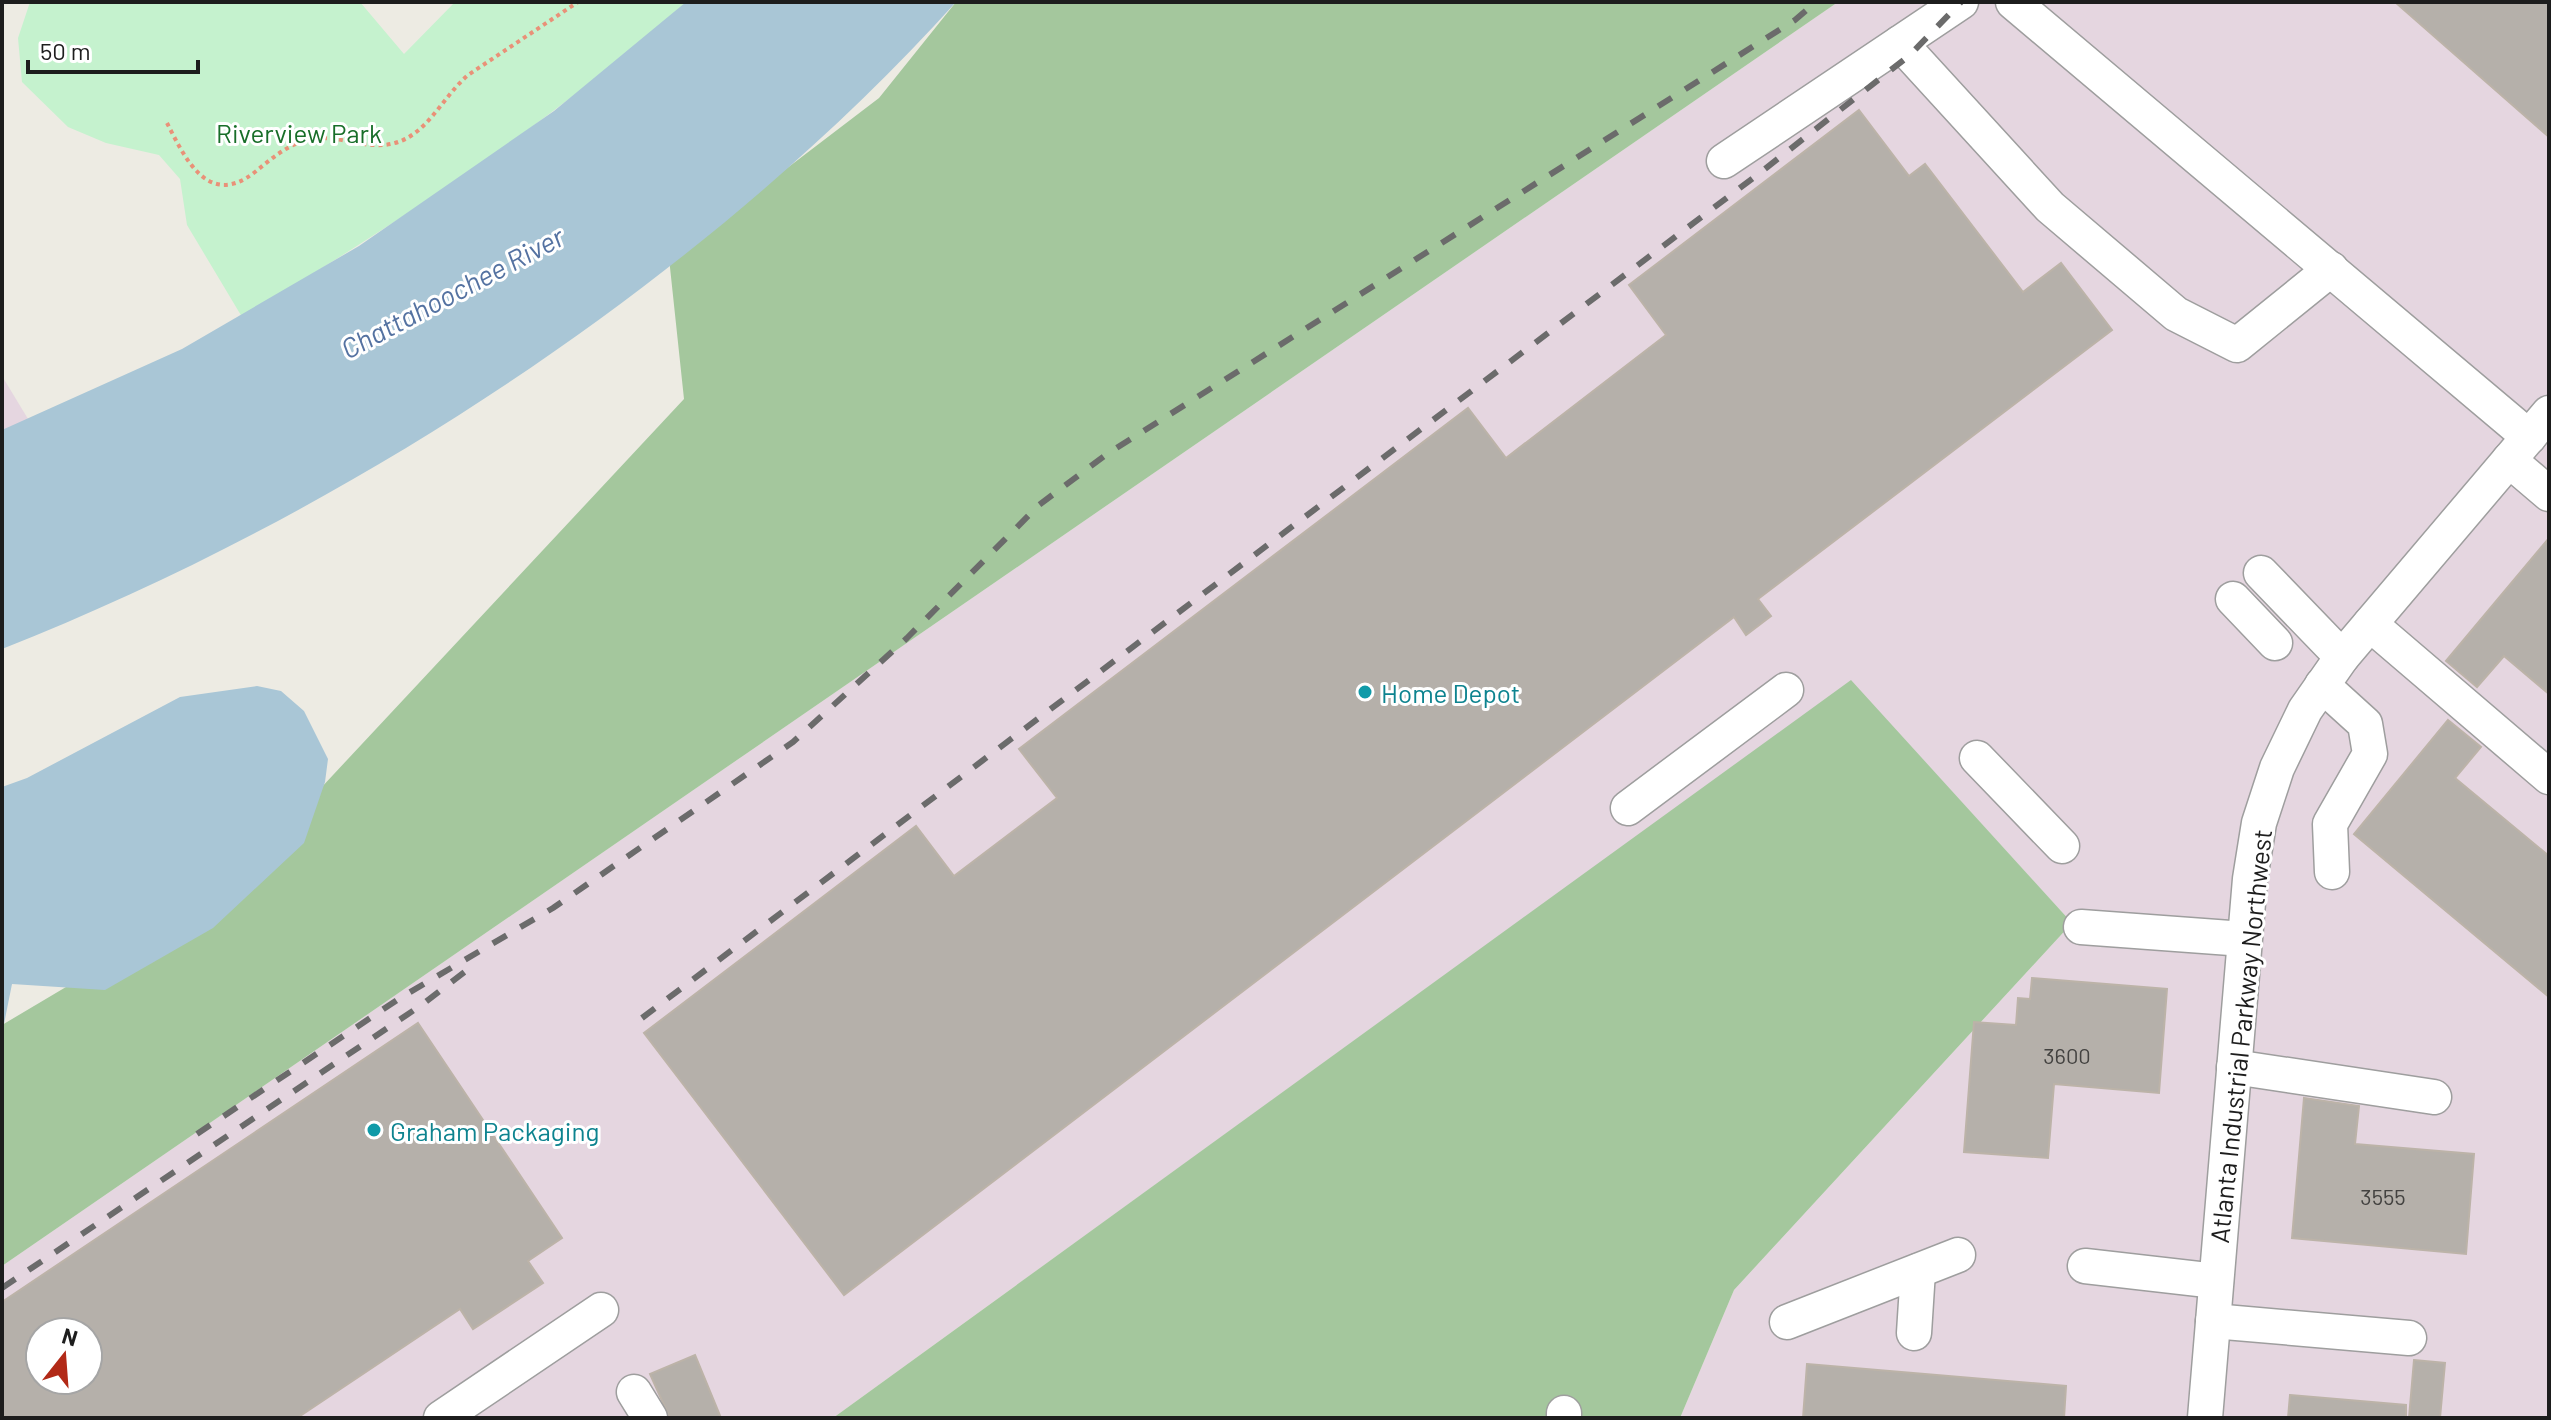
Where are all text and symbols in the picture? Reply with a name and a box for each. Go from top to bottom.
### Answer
scale bar [28,24,198,74]
text: 50 m [40,36,91,65]
park label: Riverview Park [216,117,382,148]
water label: Chattahoochee River [335,218,570,365]
place label: Home Depot [1381,677,1520,708]
marker: Home Depot [1356,683,1374,701]
street label: Atlanta Industrial Parkway Northwest [2203,828,2277,1244]
house number: 3600 [2043,1042,2091,1068]
place label: Graham Packaging [390,1115,599,1146]
marker: Graham Packaging [365,1121,383,1139]
house number: 3555 [2360,1183,2406,1209]
north arrow [24,1316,104,1396]
text: N [59,1321,81,1350]

